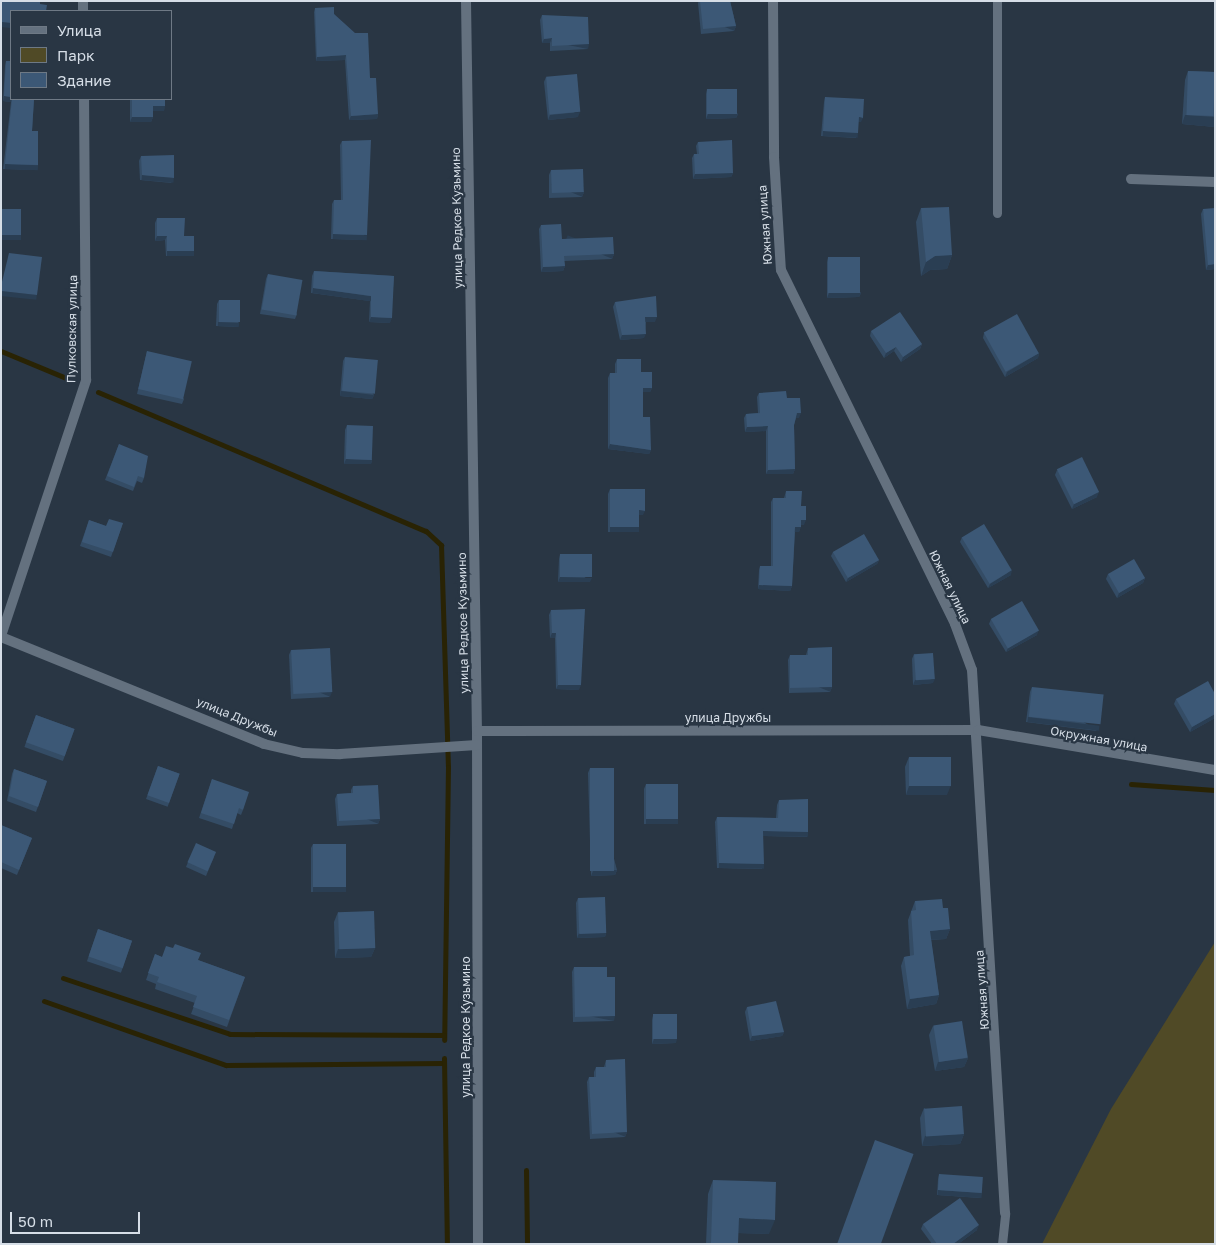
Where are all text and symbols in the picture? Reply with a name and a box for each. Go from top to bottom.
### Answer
legend [10,10,172,100]
text: Улица [57,21,102,39]
text: Парк [57,46,95,64]
text: Здание [57,71,111,89]
street label: улица Редкое Кузьмино [449,147,465,289]
street label: Южная улица [755,185,775,265]
street label: Пулковская улица [64,275,80,383]
street label: Южная улица [926,548,974,626]
street label: улица Редкое Кузьмино [455,552,471,694]
street label: улица Дружбы [194,694,280,740]
street label: улица Дружбы [685,711,771,725]
street label: Окружная улица [1049,723,1149,755]
street label: Южная улица [972,950,992,1030]
street label: улица Редкое Кузьмино [459,956,473,1098]
scale bar [12,1202,142,1234]
text: 50 m [18,1212,53,1230]

